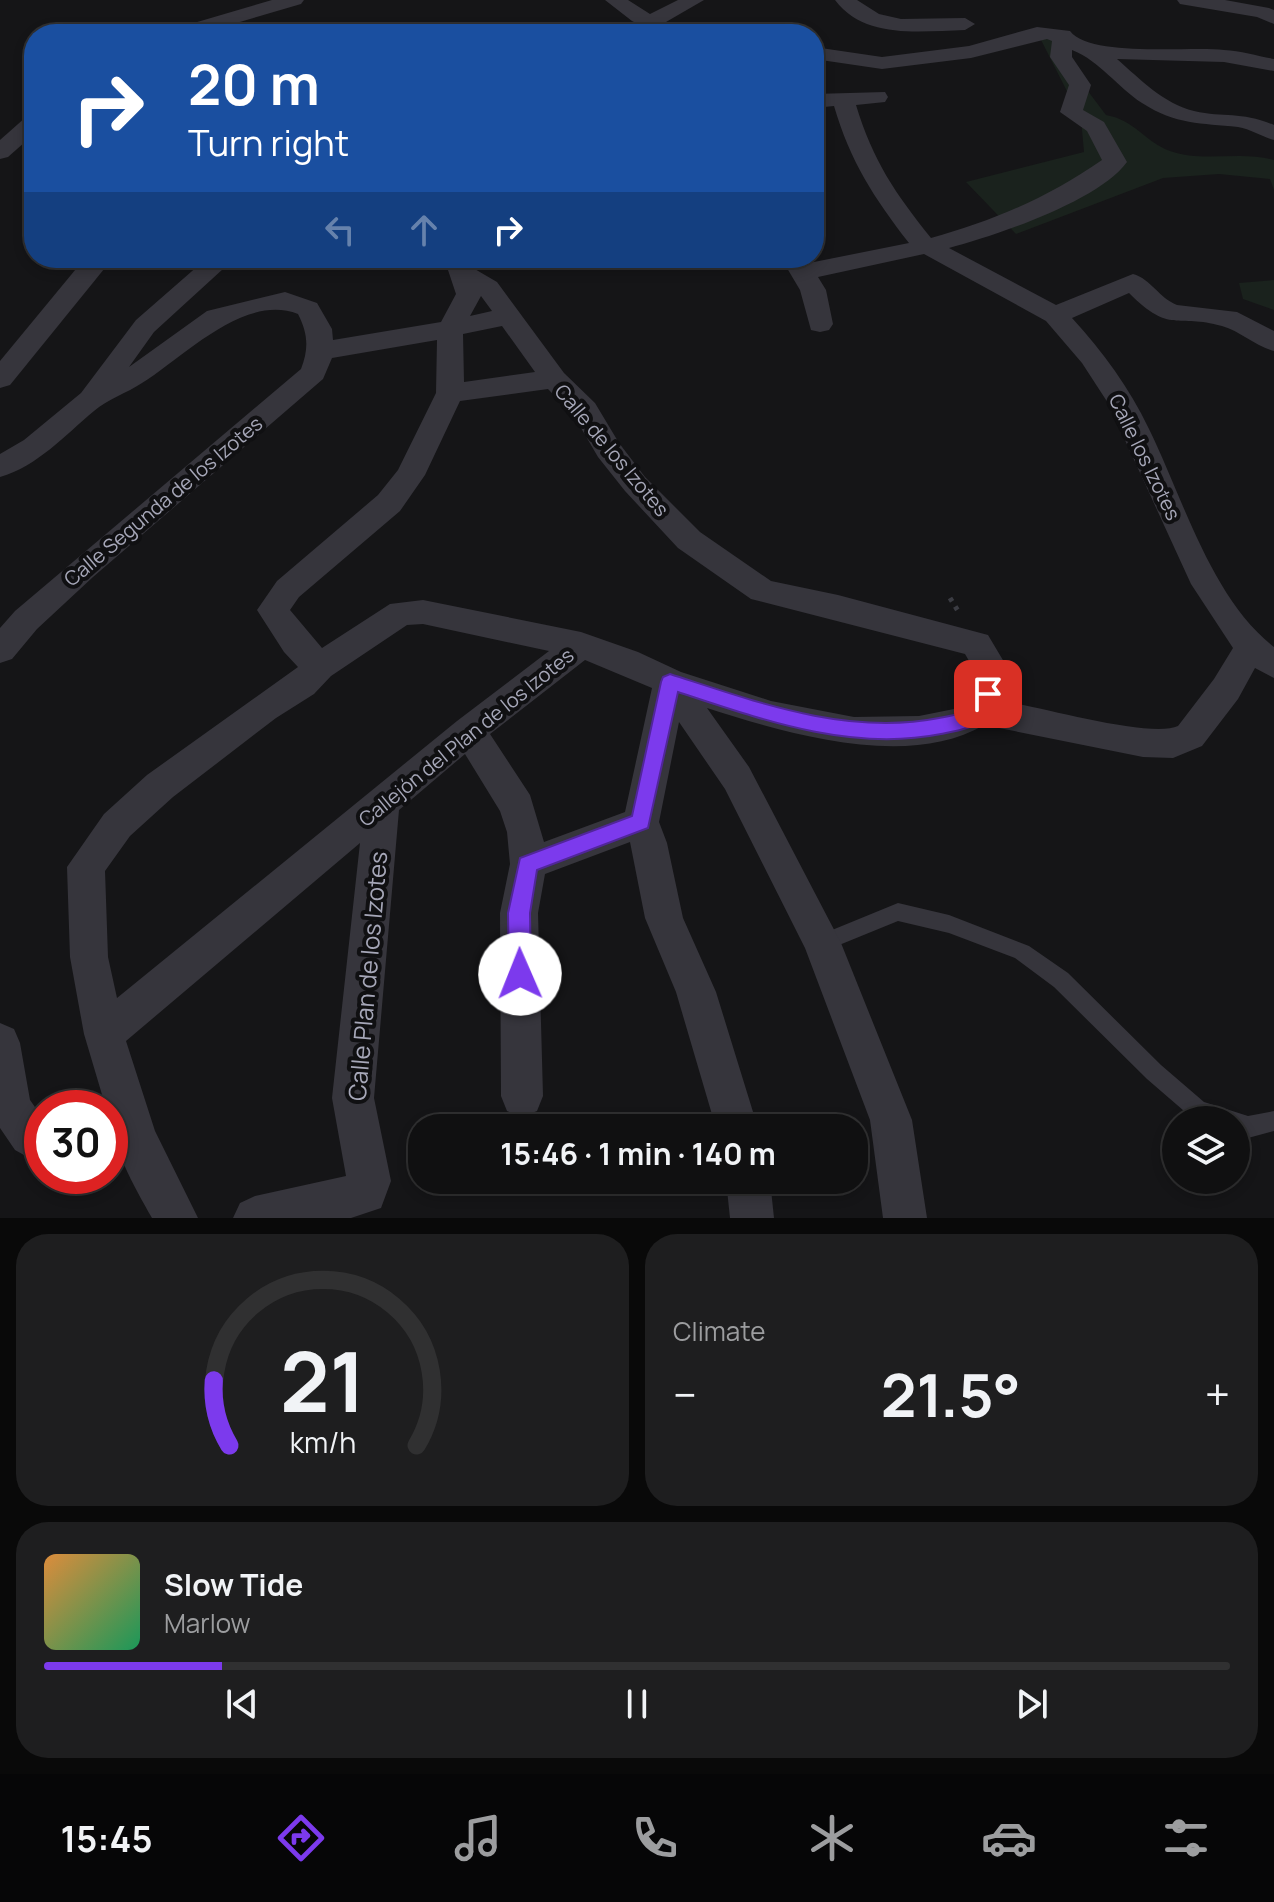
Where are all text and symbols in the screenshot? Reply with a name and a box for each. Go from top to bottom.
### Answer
text: 20 m [188,45,320,122]
icon: right [56,56,160,160]
text: Turn right [188,118,349,167]
icon: left [318,208,362,252]
icon: ahead [402,208,446,252]
icon: right [486,208,530,252]
street label: Calle de los Izotes [549,378,675,522]
street label: Calle los Izotes [1103,389,1187,525]
street label: Calle Segunda de los Izotes [58,410,268,592]
street label: Callejón del Plan de los Izotes [353,642,579,832]
pin [954,660,1022,728]
icon: arrive [966,672,1010,716]
street label: Calle Plan de los Izotes [340,850,394,1102]
position arrow [478,932,562,1016]
speed limit sign: 30 [24,1090,128,1194]
map controls [1162,1106,1250,1194]
button: layers [1162,1106,1250,1194]
text: 15:46 · 1 min · 140 m [500,1133,776,1174]
text: Climate [673,1313,765,1349]
text: 21 [280,1323,365,1437]
text: 21.5° [881,1353,1021,1435]
text: − [673,1364,697,1424]
text: + [1205,1364,1230,1424]
text: km/h [289,1423,356,1462]
text: Slow Tide [164,1564,303,1605]
text: Marlow [164,1605,251,1641]
icon: previous [220,1682,264,1726]
icon: pause [615,1682,659,1726]
icon: next [1010,1682,1054,1726]
icon: directions [273,1810,329,1866]
icon: music [450,1810,506,1866]
icon: phone [627,1810,683,1866]
icon: climate [804,1810,860,1866]
icon: car [981,1810,1037,1866]
icon: filters [1158,1810,1214,1866]
text: 15:45 [60,1814,153,1863]

